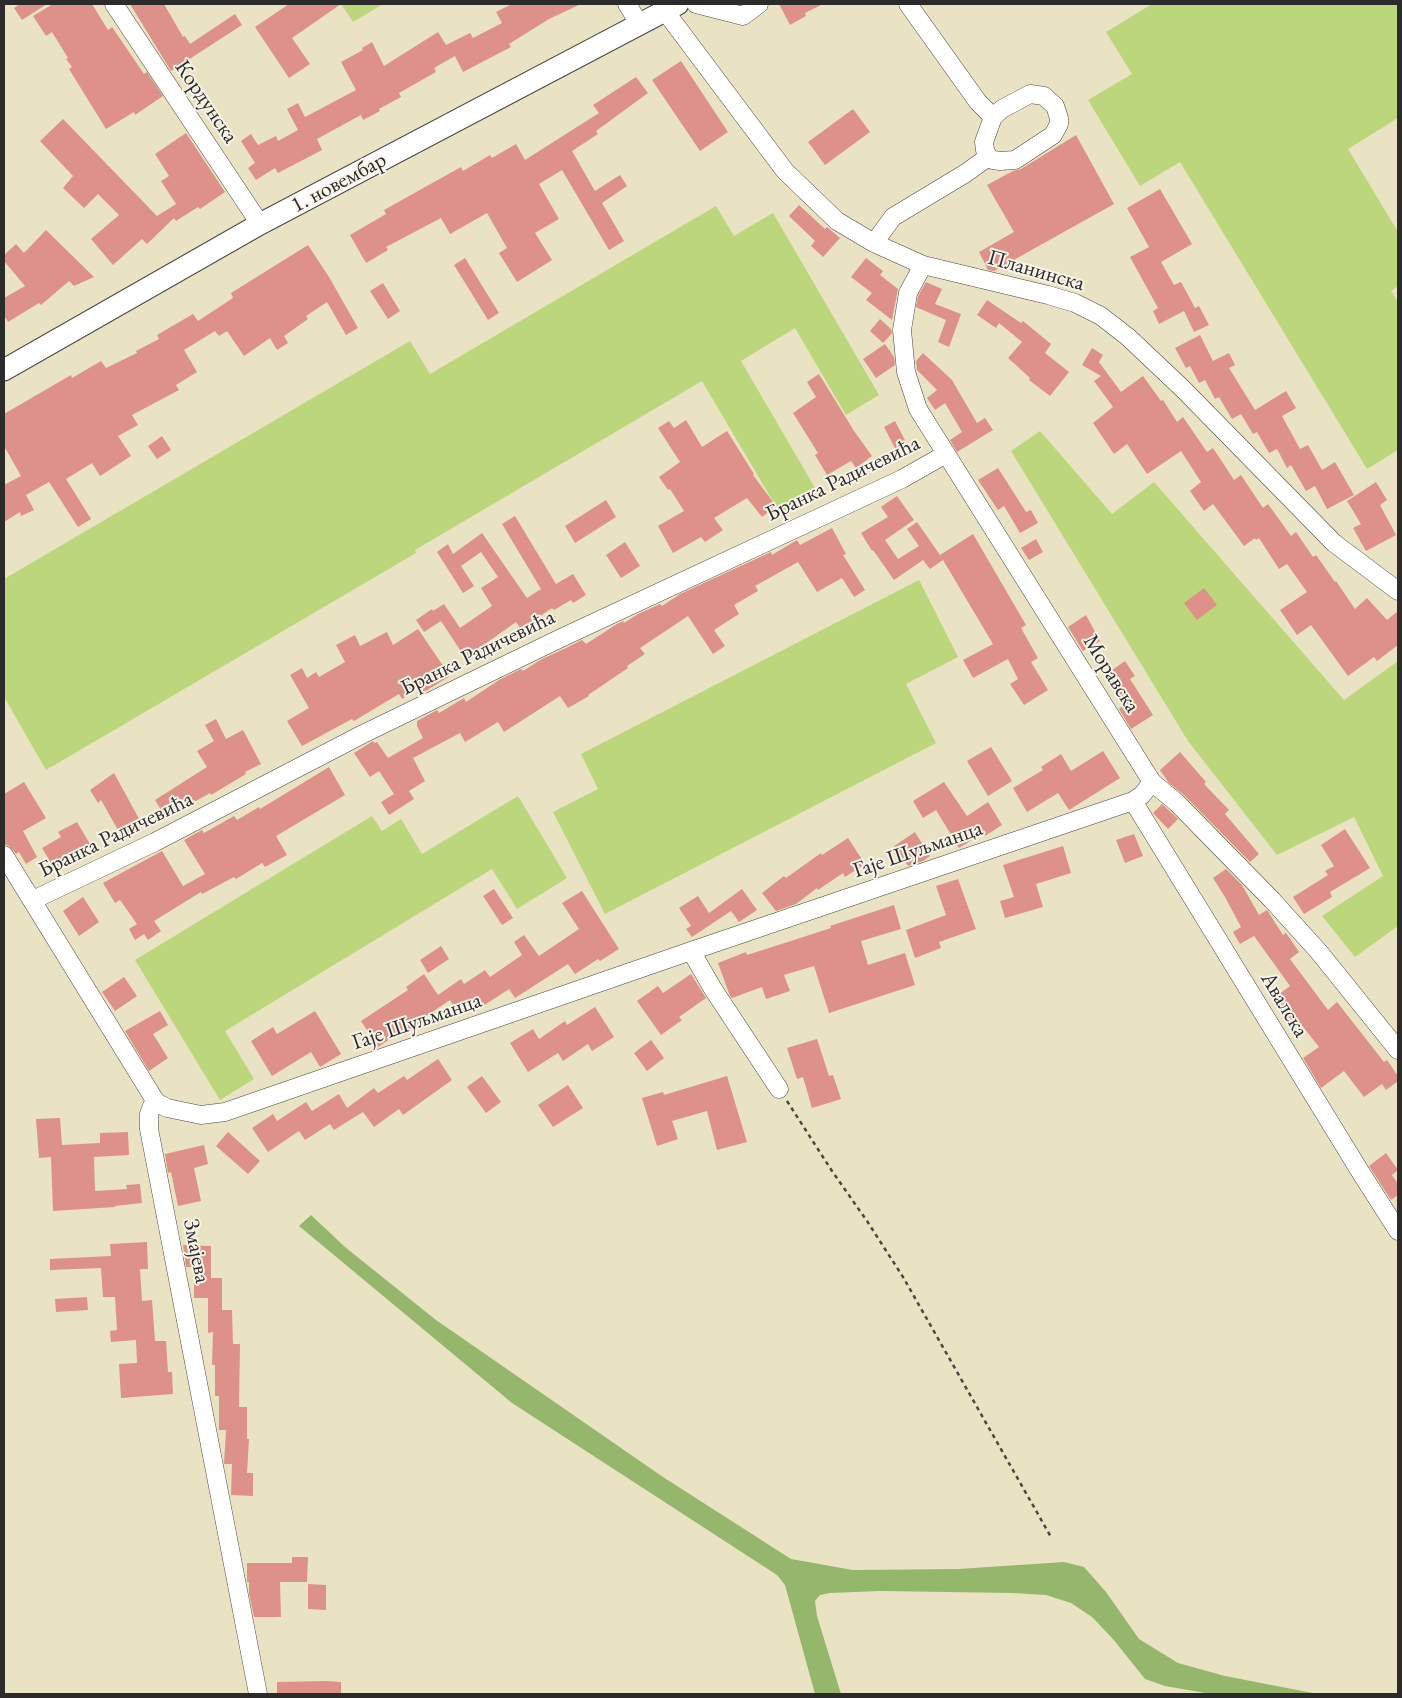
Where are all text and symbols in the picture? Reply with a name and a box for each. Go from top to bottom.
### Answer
street label: Кордунска [169,55,243,149]
street label: 1. новембар [287,147,391,219]
street label: Планинска [984,245,1088,297]
street label: Бранка Радичевића [761,430,925,528]
street label: Бранка Радичевића [396,604,560,702]
street label: Моравска [1077,630,1145,718]
street label: Бранка Радичевића [34,786,198,884]
street label: Гаје Шуљманца [850,816,986,884]
street label: Авалска [1254,968,1314,1042]
street label: Гаје Шуљманца [349,988,485,1056]
street label: Змајева [177,1216,215,1286]

